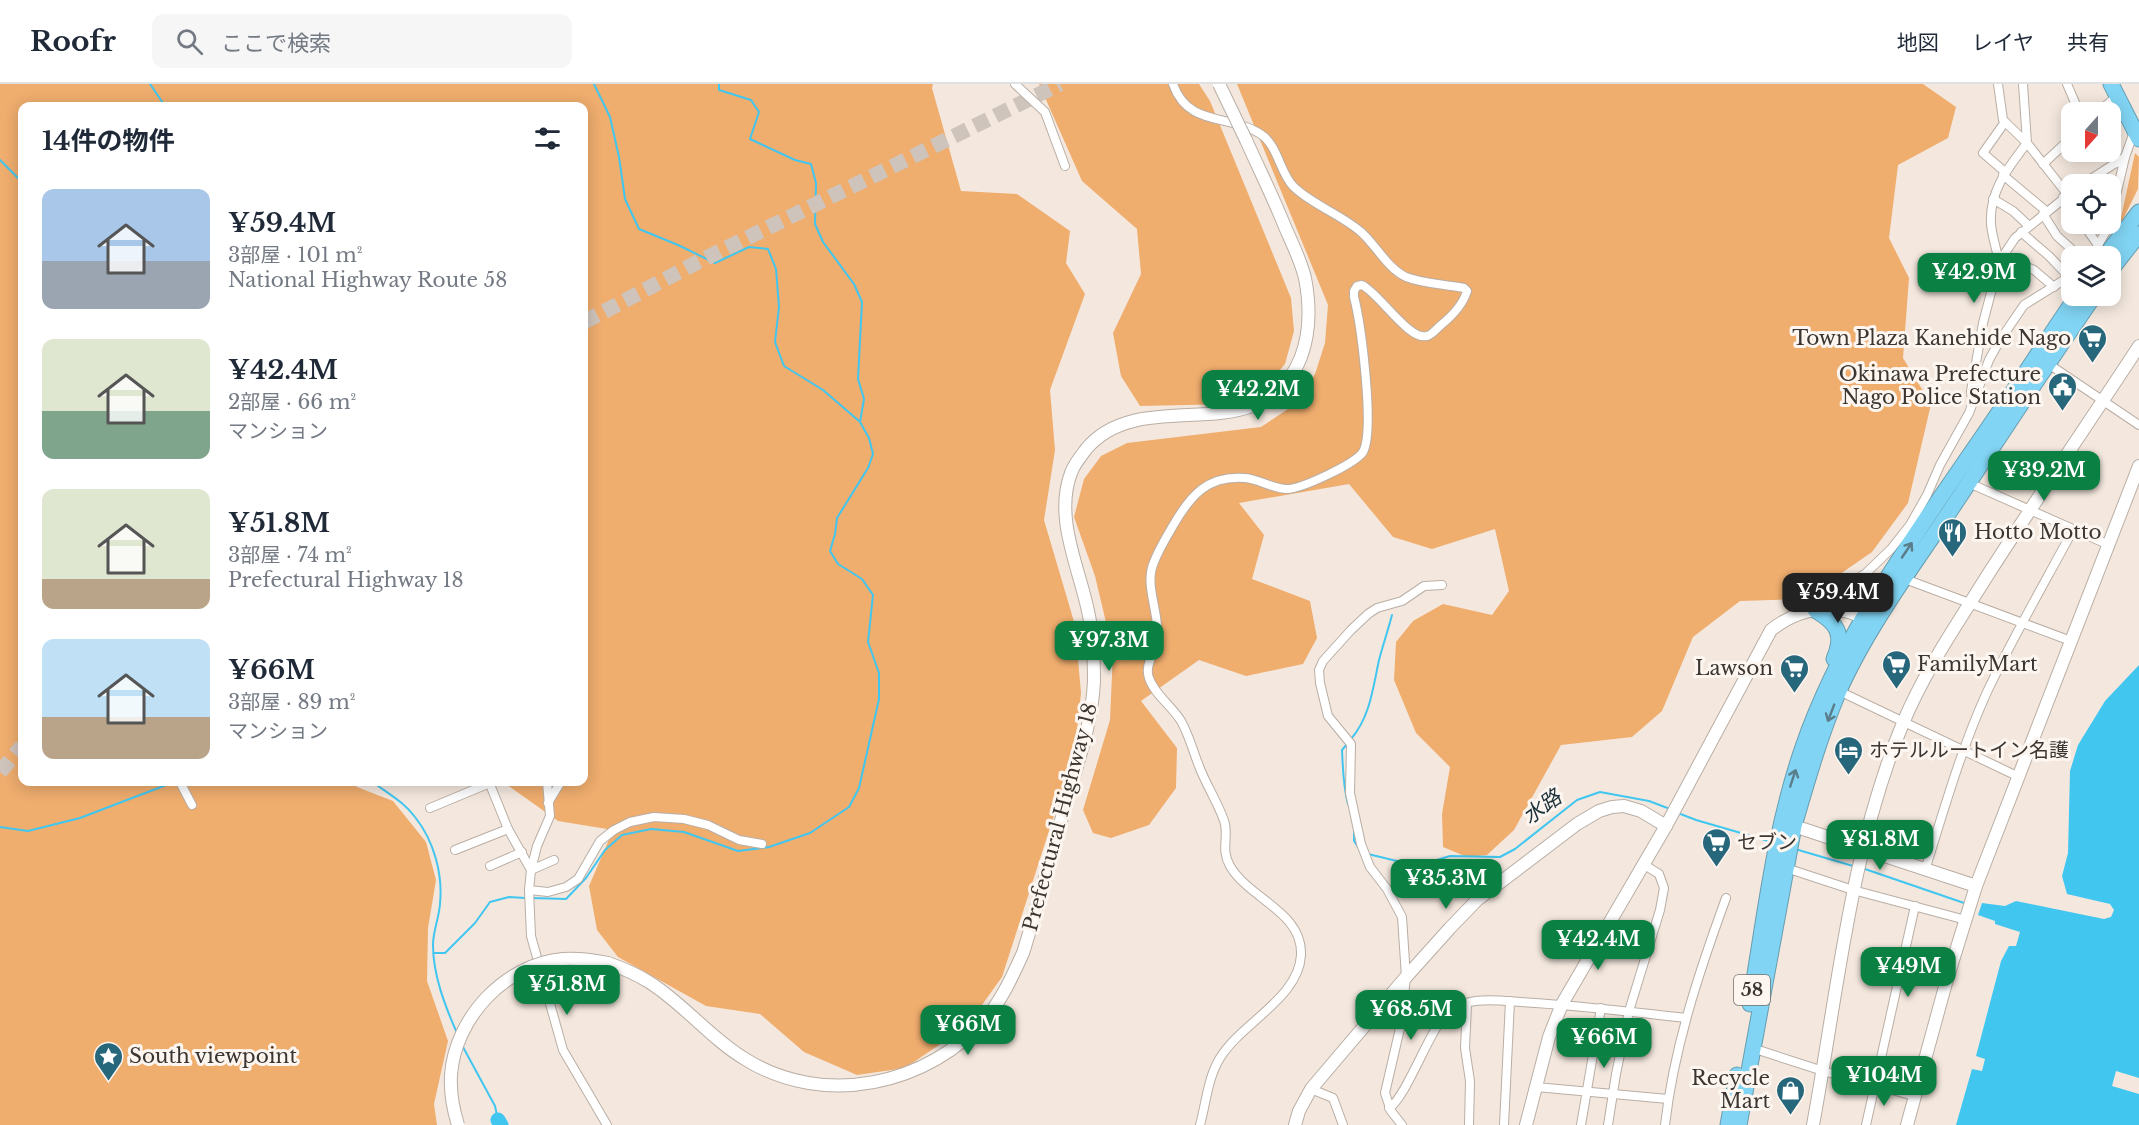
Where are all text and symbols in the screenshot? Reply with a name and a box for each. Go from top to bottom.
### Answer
search box [152,14,572,68]
text: Roofr [30,24,116,59]
icon: search [173,25,206,58]
text: ここで検索 [221,30,331,57]
text: 地図 [1897,30,1939,56]
text: レイヤ [1972,30,2034,56]
text: 共有 [2067,30,2109,56]
north arrow [2061,102,2121,162]
map controls [2061,102,2121,306]
icon: filters [531,122,564,155]
text: 14件の物件 [42,125,175,157]
button: locate [2061,174,2121,234]
text: ¥59.4M [228,207,336,239]
icon: home [90,213,162,285]
text: 3部屋 · 101 m² [228,243,363,267]
button: layers [2061,246,2121,306]
pin: ¥42.9M [1925,253,2023,304]
text: ¥42.9M [1932,260,2016,284]
text: National Highway Route 58 [228,268,507,292]
supermarket icon: Town Plaza Kanehide Nago [2076,322,2108,364]
place label: Town Plaza Kanehide Nago [1792,326,2071,350]
text: ¥42.4M [228,354,338,386]
place label: Okinawa Prefecture Nago Police Station [1839,362,2041,409]
icon: home [90,363,162,435]
pin: ¥42.2M [1209,370,1307,421]
public building icon: Okinawa Prefecture Nago Police Station [2046,370,2078,412]
text: ¥42.2M [1216,377,1300,401]
text: 2部屋 · 66 m² [228,390,356,414]
text: マンション [228,419,328,443]
pin: ¥39.2M [1995,451,2093,502]
text: ¥39.2M [2002,458,2086,482]
text: ¥51.8M [228,507,330,539]
icon: home [90,513,162,585]
restaurant icon: Hotto Motto [1937,516,1969,558]
place label: Hotto Motto [1974,520,2102,544]
one-way arrow [1901,542,1913,559]
text: 3部屋 · 74 m² [228,543,352,567]
text: Prefectural Highway 18 [228,568,464,592]
pin: ¥59.4M [1789,573,1887,624]
text: ¥59.4M [1796,580,1880,604]
pin: ¥97.3M [1060,621,1158,672]
text: ¥97.3M [1069,628,1149,652]
supermarket icon: FamilyMart [1880,648,1912,690]
supermarket icon: Lawson [1778,652,1810,694]
place label: FamilyMart [1917,652,2038,676]
text: ¥66M [228,654,315,686]
place label: Lawson [1695,656,1773,680]
icon: home [90,663,162,735]
text: 3部屋 · 89 m² [228,690,355,714]
street label: Prefectural Highway 18 [1018,700,1102,934]
one-way arrow [1824,703,1835,722]
text: マンション [228,719,328,743]
hotel icon: ホテルルートイン名護 [1832,734,1864,776]
place label: ホテルルートイン名護 [1869,738,2069,762]
one-way arrow [1789,769,1800,788]
water label: 水路 [1517,783,1568,830]
pin: ¥81.8M [1831,820,1929,871]
supermarket icon: セブン [1700,826,1732,868]
text: ¥81.8M [1840,827,1920,851]
place label: セブン [1737,830,1797,854]
pin: ¥35.3M [1397,859,1495,910]
text: ¥35.3M [1405,866,1487,890]
pin: ¥42.4M [1549,920,1647,971]
text: ¥42.4M [1556,927,1640,951]
pin: ¥49M [1872,947,1944,998]
text: ¥49M [1875,954,1941,978]
pin: ¥51.8M [518,965,616,1016]
text: ¥51.8M [528,972,606,996]
road number: 58 [1734,975,1770,1005]
pin: ¥68.5M [1362,990,1460,1041]
text: ¥68.5M [1369,997,1453,1021]
pin: ¥66M [932,1005,1004,1056]
text: ¥66M [935,1012,1001,1036]
pin: ¥66M [1568,1018,1640,1069]
text: ¥66M [1571,1025,1637,1049]
place icon: South viewpoint [92,1040,124,1082]
place label: South viewpoint [129,1044,297,1068]
pin: ¥104M [1842,1056,1926,1107]
text: ¥104M [1845,1063,1923,1087]
place label: Recycle Mart [1691,1066,1770,1113]
shop icon: Recycle Mart [1775,1074,1807,1116]

